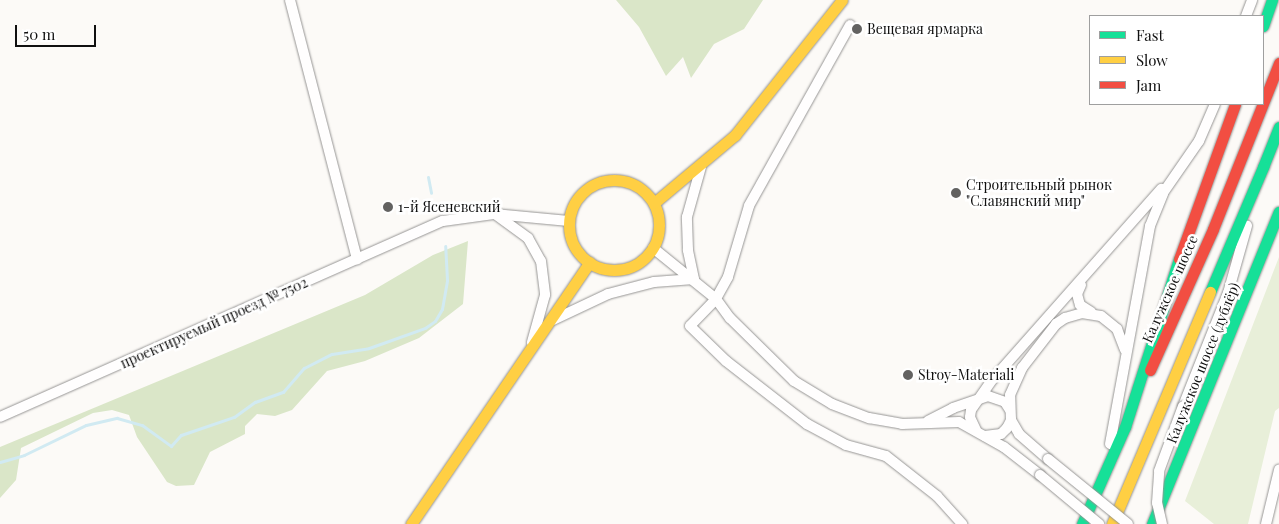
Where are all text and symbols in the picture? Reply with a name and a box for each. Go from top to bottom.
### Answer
scale bar [18,15,99,47]
legend [1089,15,1264,105]
place label: Вещевая ярмарка [867,21,983,37]
marker: Вещевая ярмарка [851,23,863,35]
text: 50 m [23,24,55,44]
text: Fast [1136,25,1164,45]
text: Slow [1136,50,1168,70]
text: Jam [1136,75,1161,95]
place label: Строительный рынок "Славянский мир" [966,177,1112,210]
marker: Строительный рынок "Славянский мир" [950,187,962,199]
place label: 1-й Ясеневский [398,199,501,215]
marker: 1-й Ясеневский [382,201,394,213]
street label: Калужское шоссе [1139,233,1201,345]
street label: проектируемый проезд № 7502 [118,274,310,372]
street label: Калужское шоссе (дублёр) [1163,280,1243,446]
place label: Stroy-Materiali [918,367,1014,383]
marker: Stroy-Materiali [902,369,914,381]

